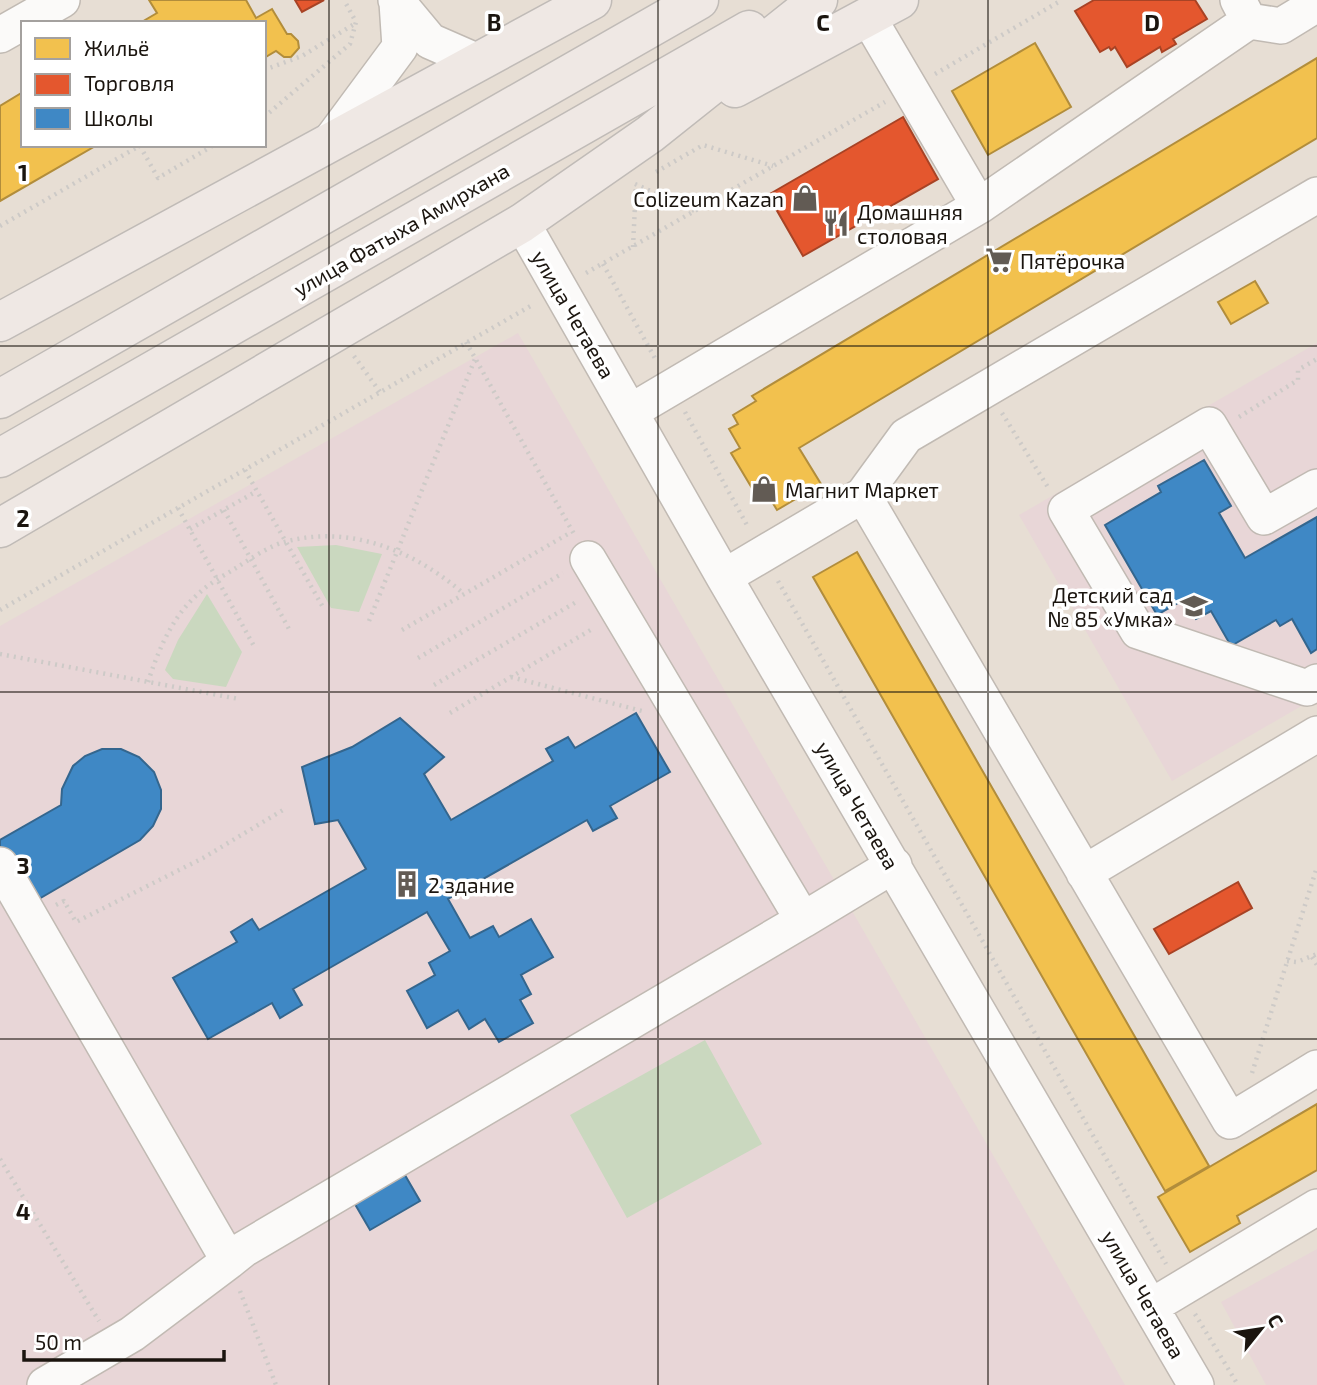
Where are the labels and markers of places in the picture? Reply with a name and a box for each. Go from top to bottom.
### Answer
shop icon: Colizeum Kazan [790,183,820,213]
place label: Colizeum Kazan [633,186,784,211]
place label: Домашняя столовая [857,199,963,248]
restaurant icon: Домашняя столовая [821,208,851,238]
supermarket icon: Пятёрочка [984,245,1014,275]
place label: Пятёрочка [1020,248,1125,273]
shop icon: Магнит Маркет [749,474,779,504]
place label: Магнит Маркет [785,477,939,502]
place label: Детский сад № 85 «Умка» [1047,582,1173,631]
school or university icon: Детский сад № 85 «Умка» [1179,591,1209,621]
building icon: 2 здание [392,869,422,899]
place label: 2 здание [428,872,515,897]

